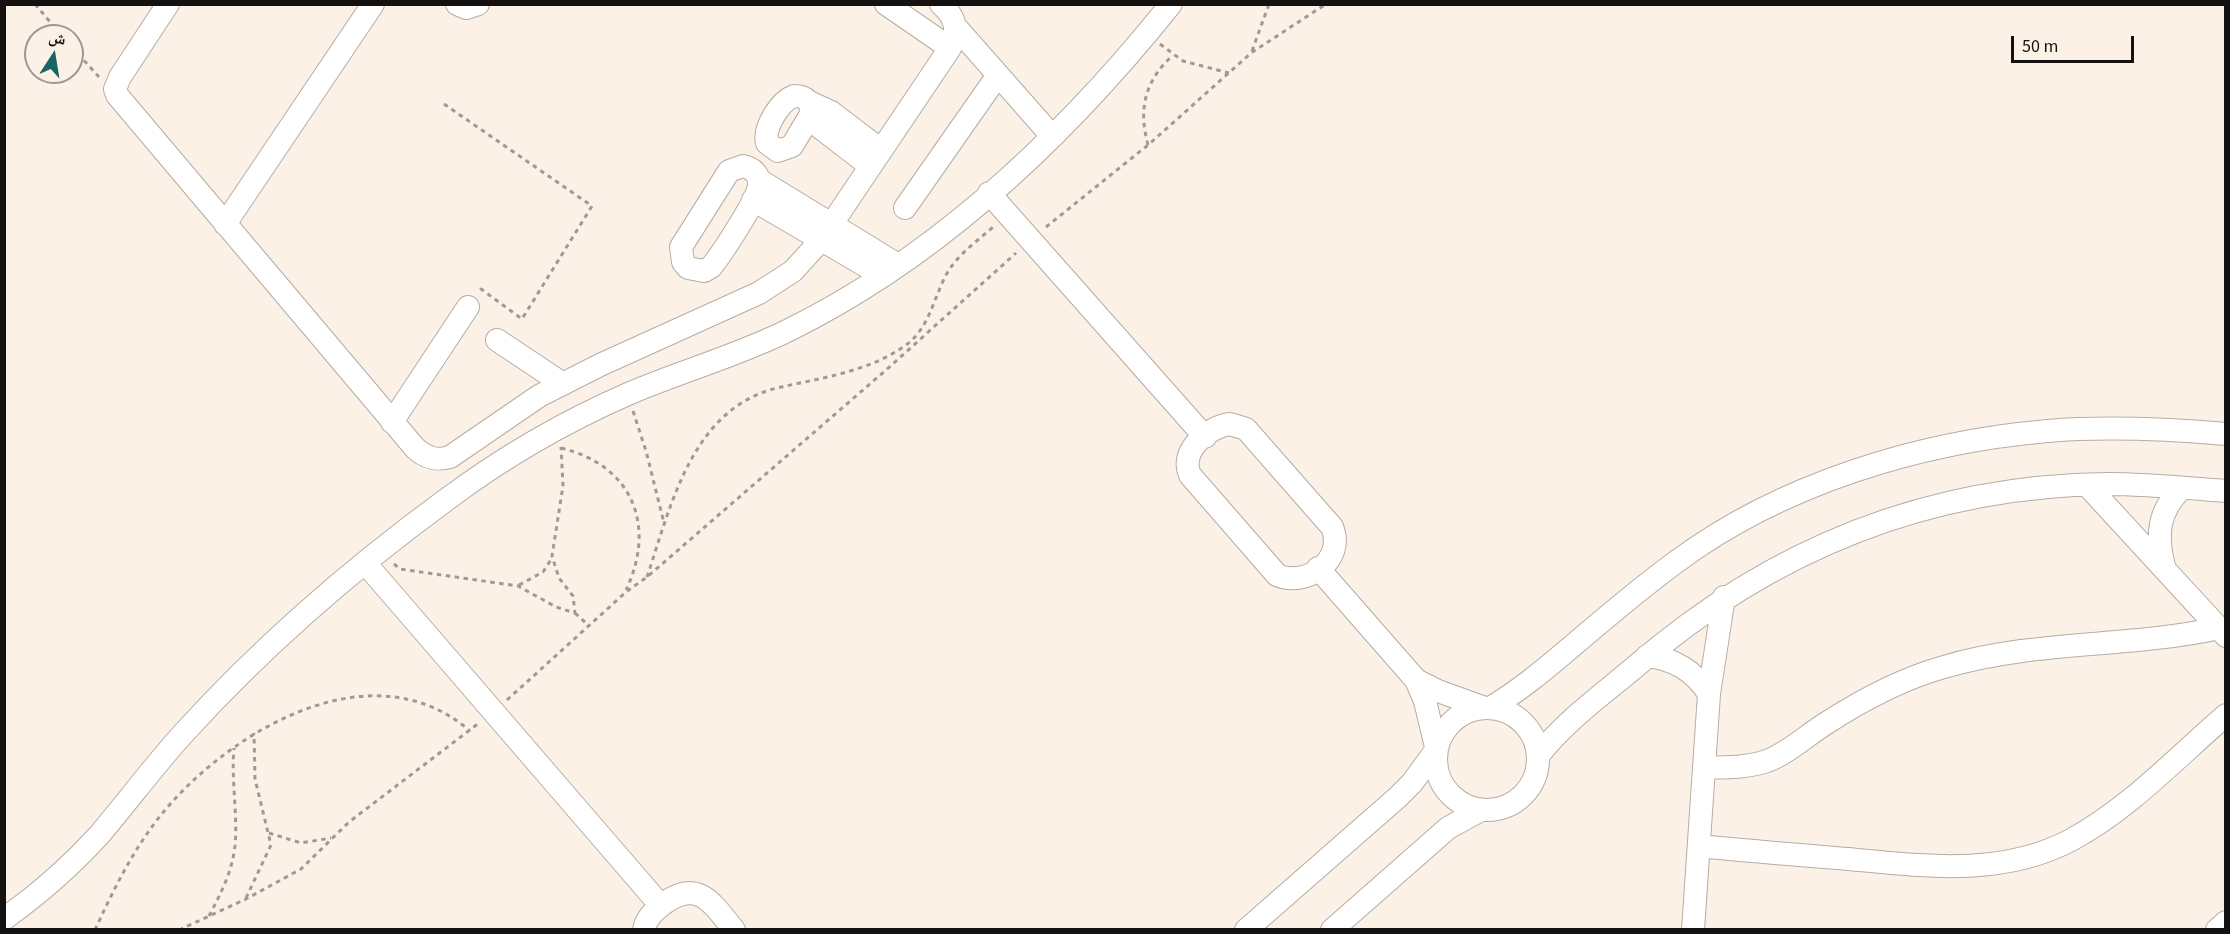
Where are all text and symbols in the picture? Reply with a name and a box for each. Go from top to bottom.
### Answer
north arrow [24,24,84,84]
scale bar [2014,24,2137,62]
text: ش [47,26,68,51]
text: 50 m [2022,34,2058,59]

